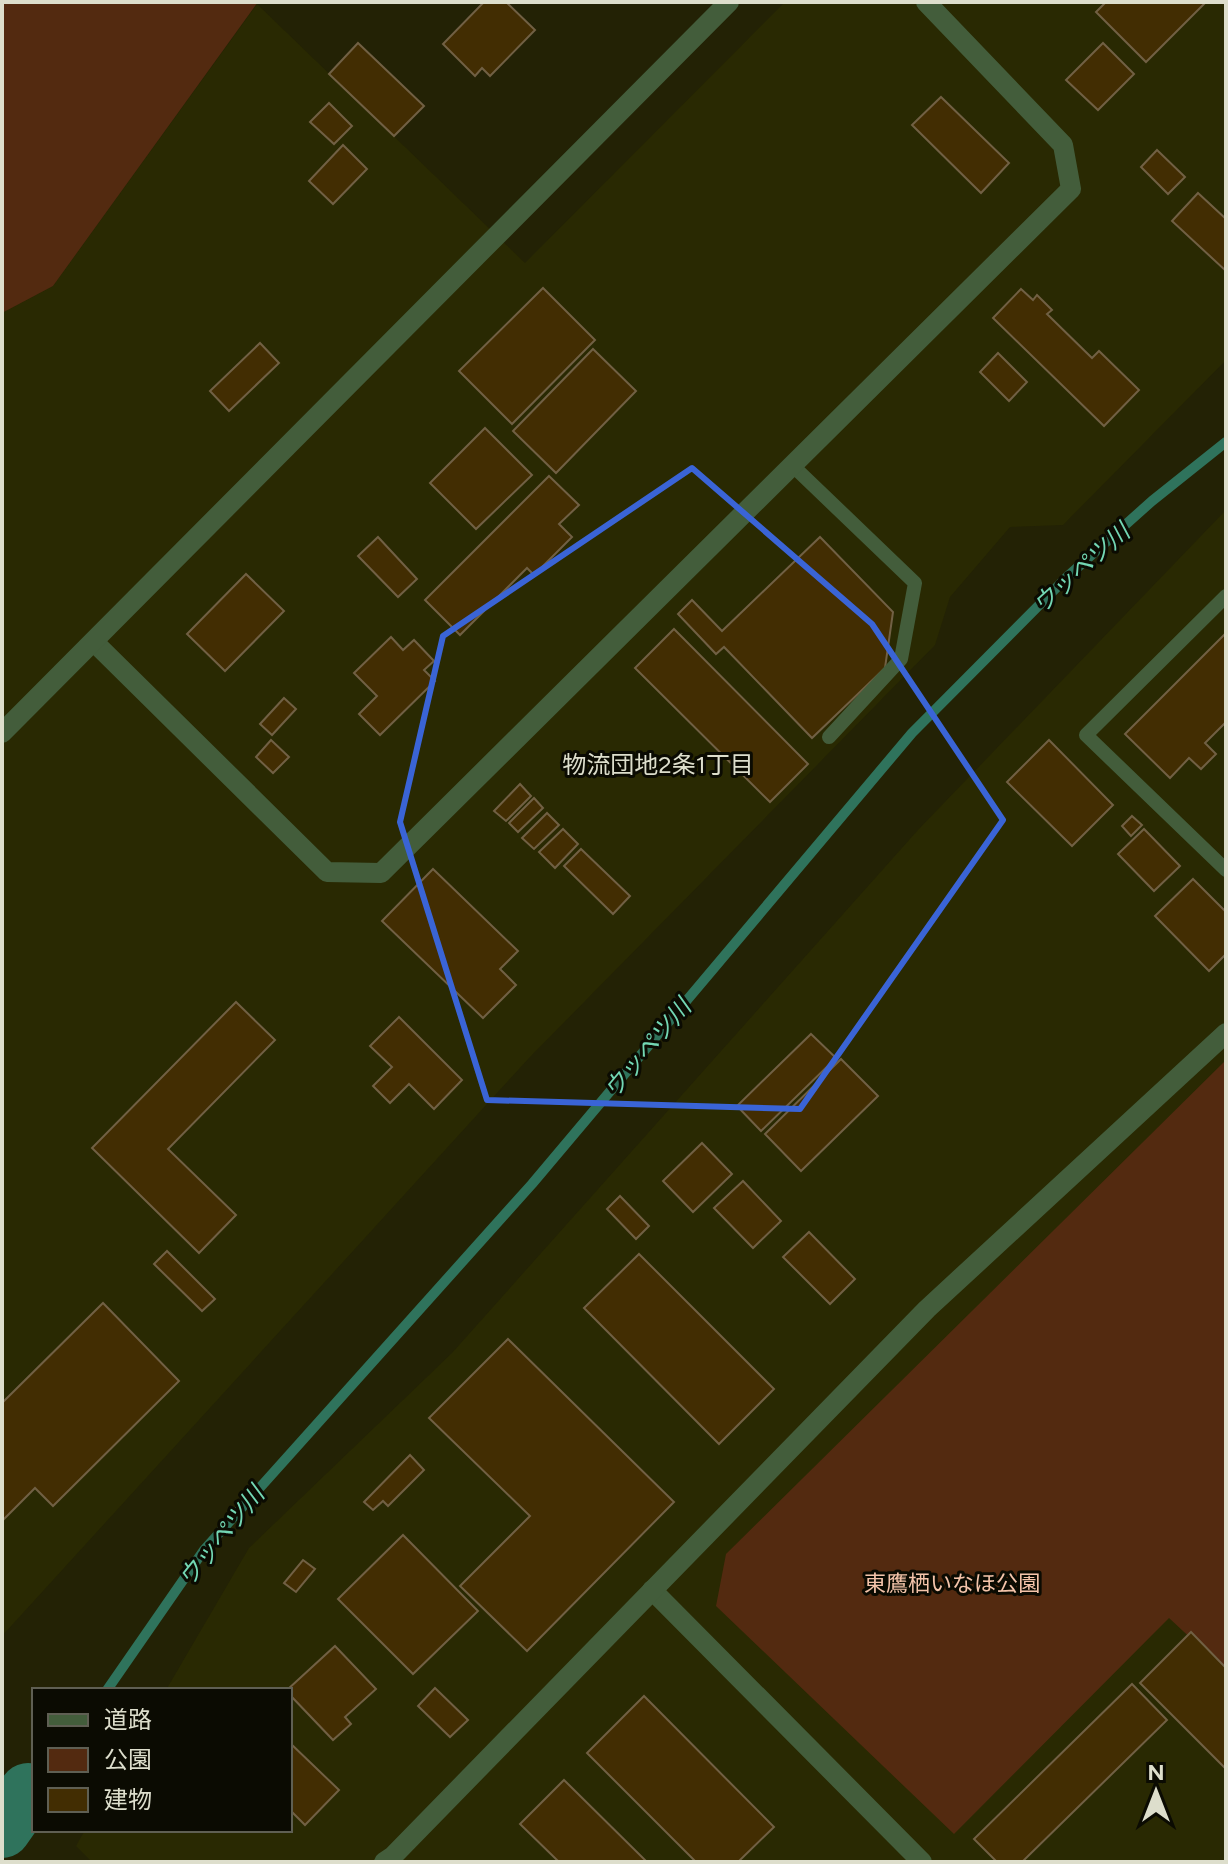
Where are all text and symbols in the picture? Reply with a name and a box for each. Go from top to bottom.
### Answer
water label: ウッペツ川 [1027,515,1138,619]
district label: 物流団地2条1丁目 [562,750,754,779]
water label: ウッペツ川 [597,990,699,1103]
water label: ウッペツ川 [172,1478,272,1592]
park label: 東鷹栖いなほ公園 [864,1570,1040,1597]
legend [32,1688,292,1832]
text: 道路 [104,1705,152,1734]
text: 公園 [104,1745,152,1774]
north arrow [1116,1752,1196,1832]
text: N [1147,1759,1165,1786]
text: 建物 [104,1785,152,1814]

